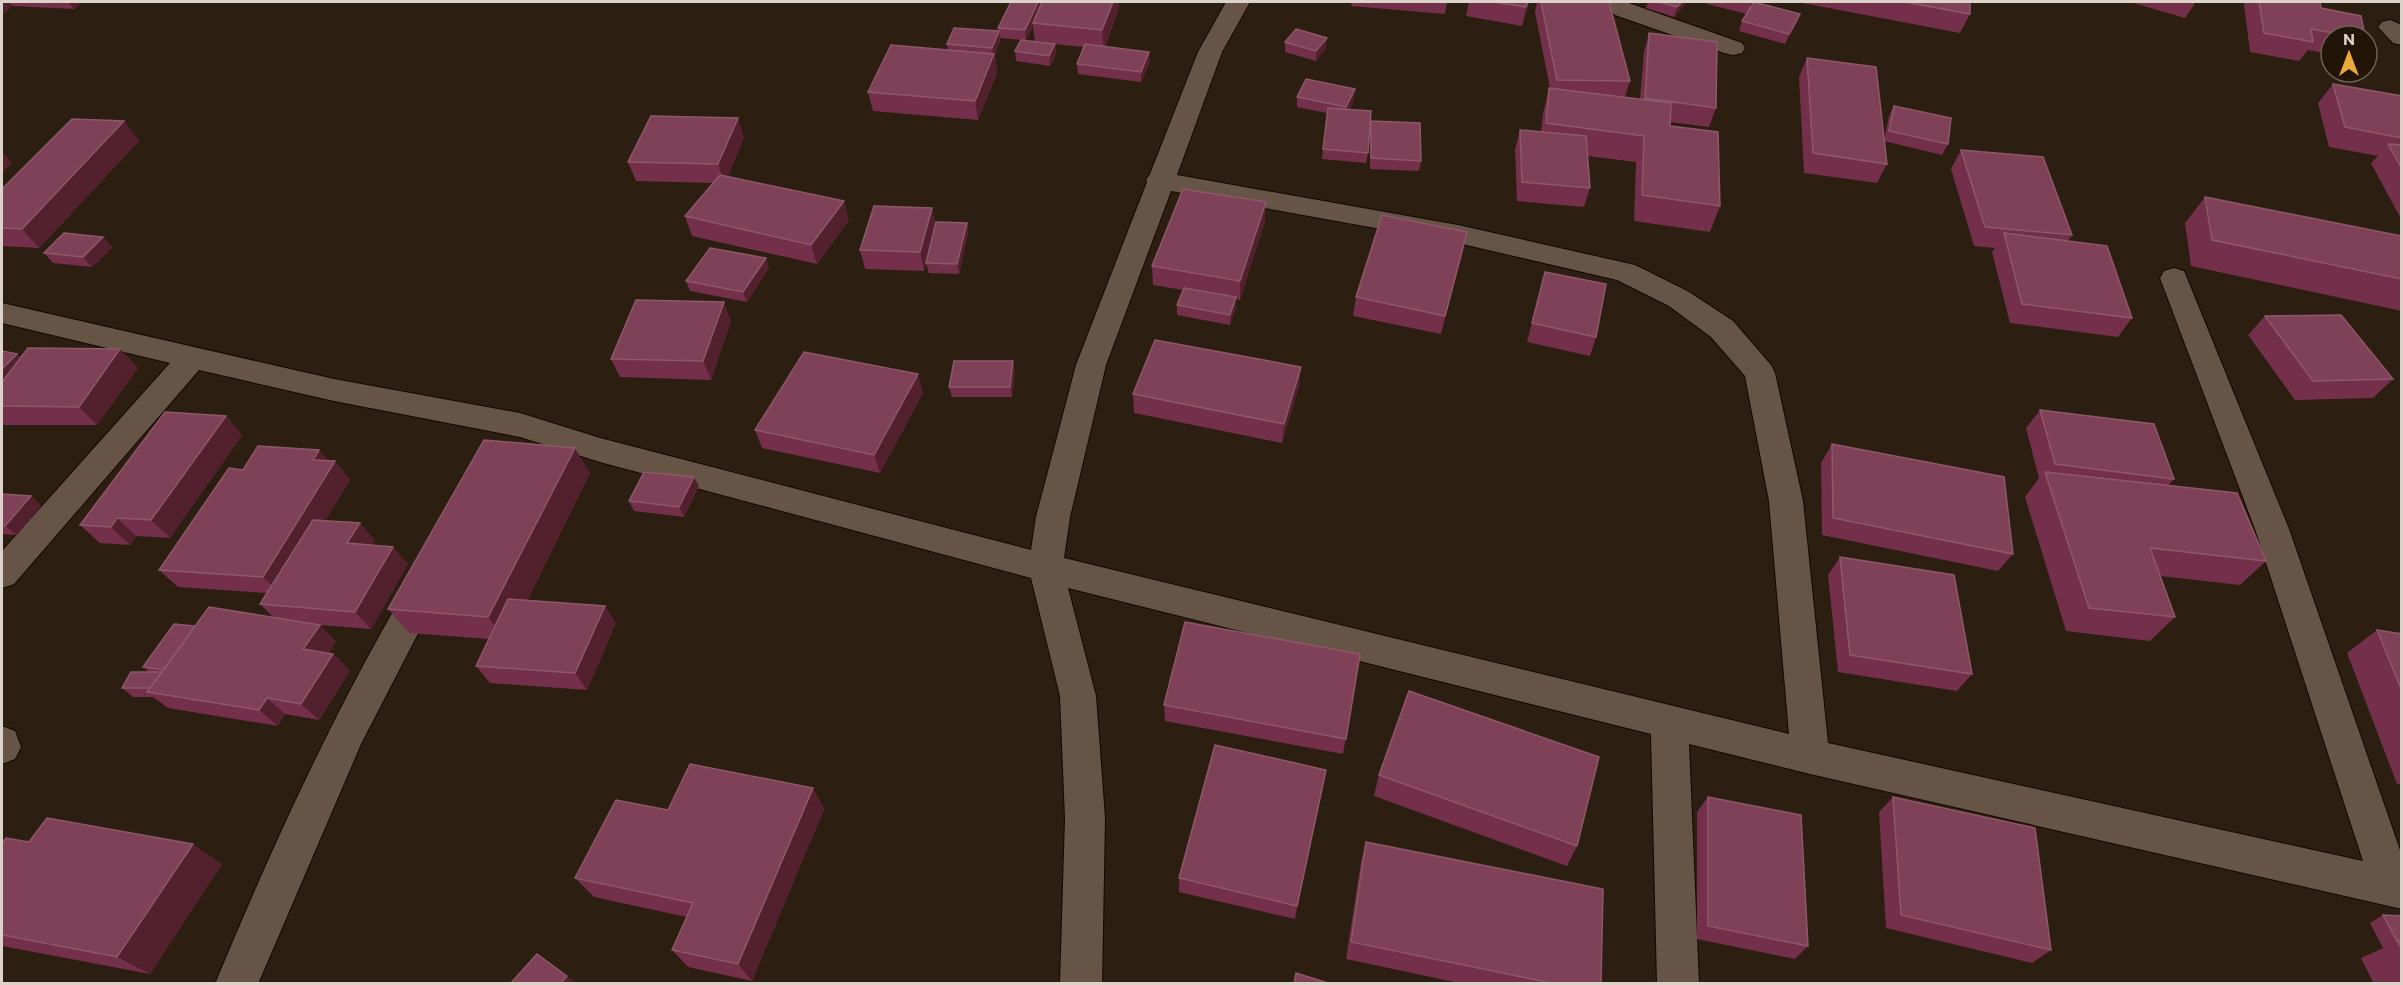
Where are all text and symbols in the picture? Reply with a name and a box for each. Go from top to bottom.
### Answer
north arrow [2319,24,2379,84]
text: N [2343,29,2355,48]

